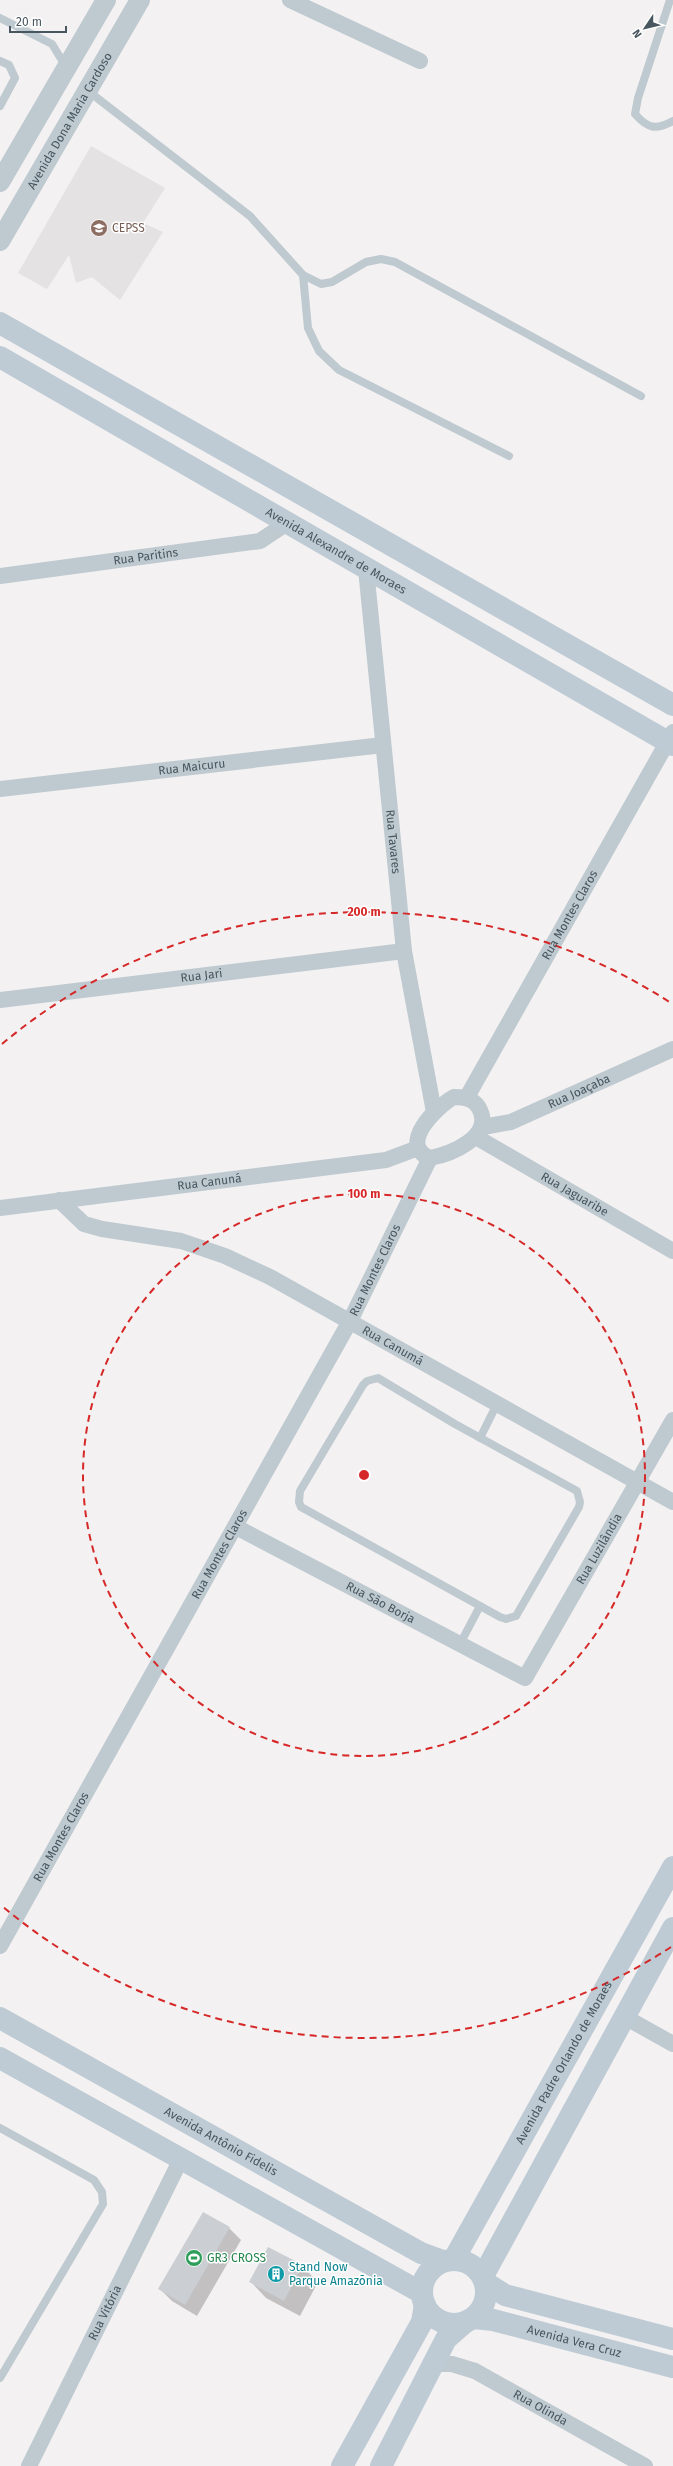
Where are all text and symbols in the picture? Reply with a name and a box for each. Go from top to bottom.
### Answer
scale bar [10,8,66,34]
north arrow [625,8,665,48]
text: 20 m [16,15,42,29]
text: N [630,27,645,40]
street label: Avenida Dona Maria Cardoso [25,50,115,192]
school or university icon: CEPSS [89,218,109,238]
place label: CEPSS [112,221,145,235]
street label: Avenida Alexandre de Moraes [263,505,409,597]
street label: Rua Paritins [112,545,179,568]
street label: Rua Maicuru [157,756,226,778]
street label: Rua Tavares [383,809,403,875]
street label: Rua Montes Claros [539,867,601,962]
text: 200 m [347,905,381,919]
street label: Rua Jari [180,966,223,985]
street label: Rua Joaçaba [546,1071,612,1111]
street label: Rua Jaguaribe [539,1169,611,1219]
street label: Rua Canuná [176,1171,242,1193]
text: 100 m [348,1187,380,1201]
street label: Rua Montes Claros [347,1222,404,1318]
street label: Rua Canumá [360,1323,426,1368]
centre of rings [357,1468,371,1482]
street label: Rua Montes Claros [189,1507,250,1601]
street label: Rua Luzilândia [573,1511,625,1587]
street label: Rua São Borja [344,1579,417,1626]
street label: Rua Montes Claros [30,1789,92,1884]
street label: Avenida Padre Orlando de Moraes [513,1978,615,2146]
street label: Avenida Antônio Fidelis [162,2104,280,2179]
sports icon: GR3 CROSS [184,2248,204,2268]
place label: GR3 CROSS [207,2251,267,2265]
place label: Stand Now Parque Amazõnia [289,2260,383,2288]
building icon: Stand Now Parque Amazõnia [266,2264,286,2284]
street label: Rua Vitória [85,2283,124,2343]
street label: Avenida Vera Cruz [526,2322,623,2360]
street label: Rua Olinda [511,2387,570,2428]

